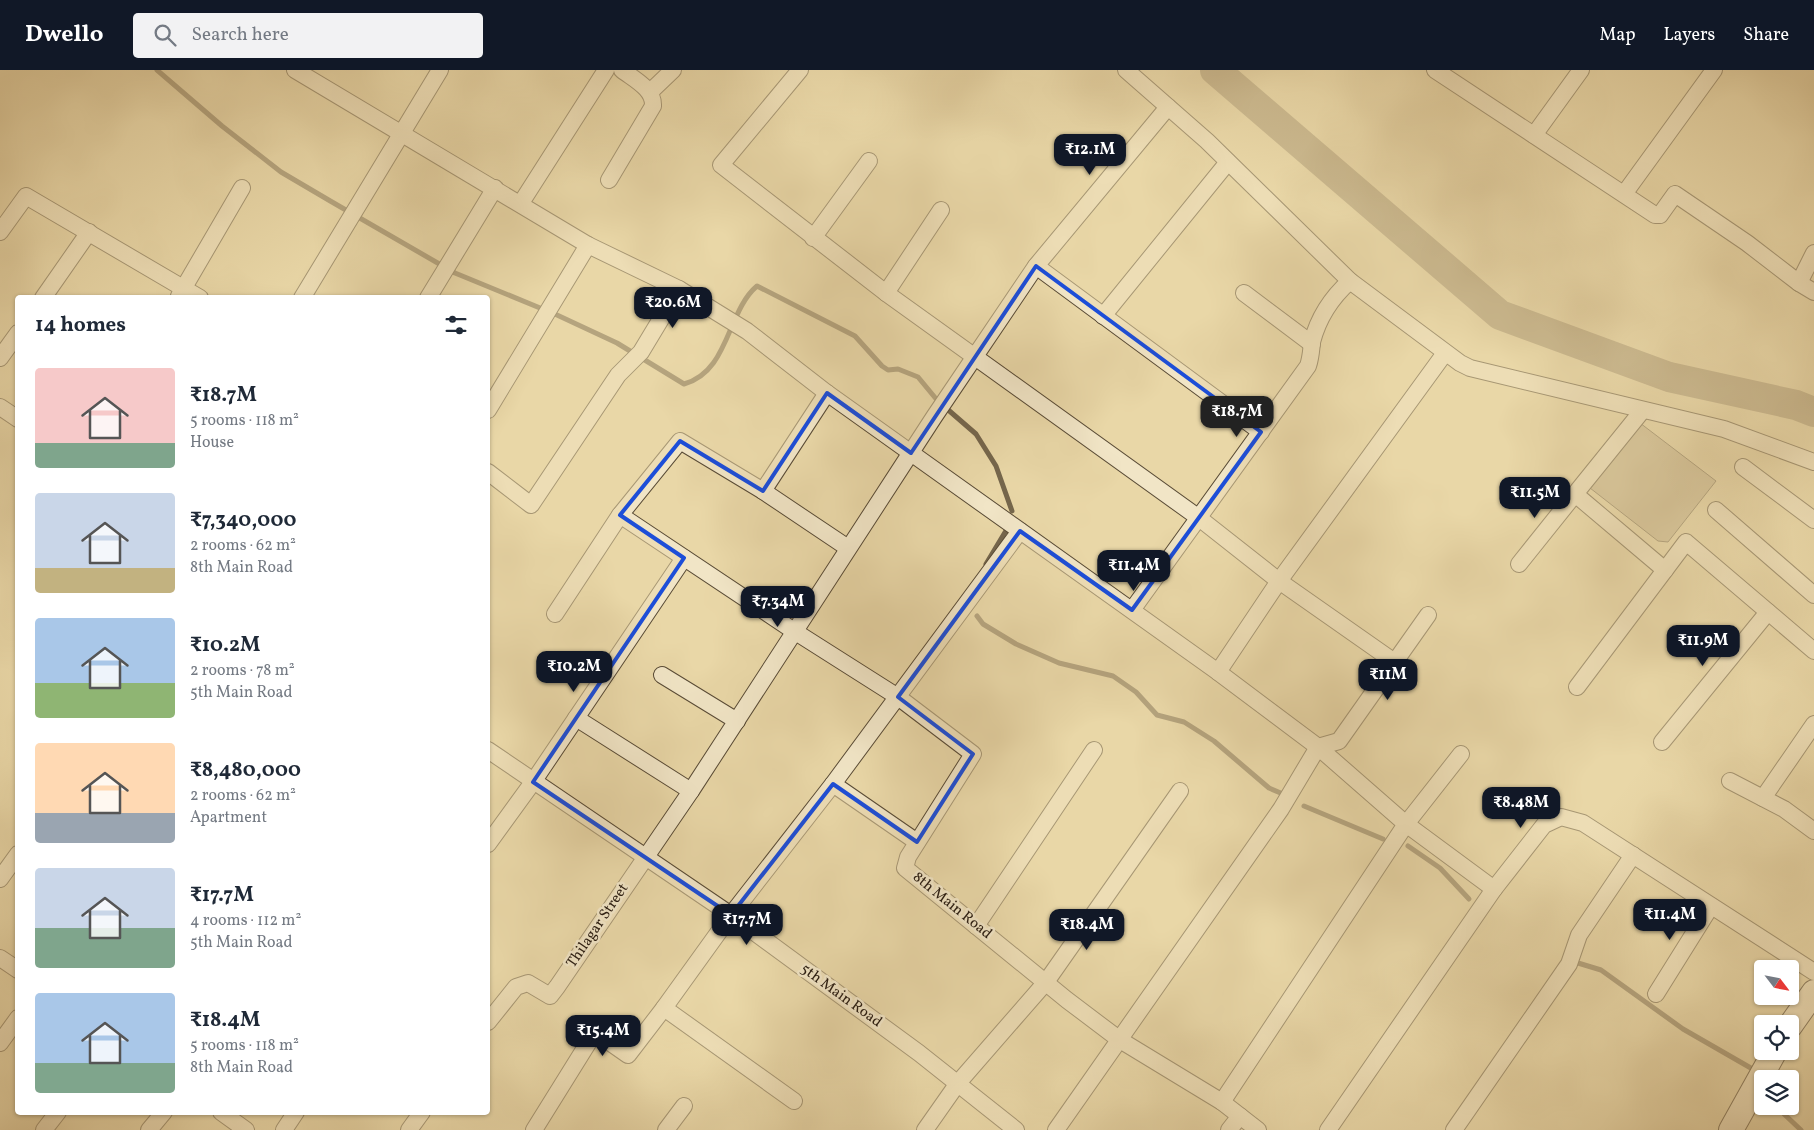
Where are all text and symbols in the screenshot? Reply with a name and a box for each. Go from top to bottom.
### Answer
search box [133,13,483,58]
text: Dwello [25,18,103,52]
icon: search [151,21,179,49]
text: Search here [191,22,289,48]
text: Map [1599,23,1635,48]
text: Layers [1663,23,1715,48]
text: Share [1743,23,1789,48]
pin: ₹12.1M [1049,134,1131,176]
text: ₹12.1M [1065,139,1115,161]
pin: ₹20.6M [632,286,714,329]
text: ₹20.6M [645,292,701,314]
text: 14 homes [35,311,126,340]
icon: filters [442,311,470,339]
text: ₹18.7M [190,381,257,410]
icon: home [75,388,135,448]
pin: ₹18.7M [1196,396,1278,438]
text: ₹18.7M [1212,401,1262,423]
text: 5 rooms · 118 m² [190,410,299,432]
text: House [190,432,234,454]
pin: ₹11.5M [1494,476,1576,519]
text: ₹11.5M [1510,482,1560,504]
text: ₹7,340,000 [190,506,297,535]
icon: home [75,513,135,573]
text: 2 rooms · 62 m² [190,535,296,557]
pin: ₹11.4M [1093,550,1175,592]
text: ₹11.4M [1108,555,1160,577]
text: 8th Main Road [190,557,293,579]
pin: ₹7.34M [737,586,819,628]
text: ₹7.34M [752,591,804,613]
pin: ₹11.9M [1662,624,1744,667]
text: ₹11.9M [1678,630,1728,652]
text: ₹10.2M [190,631,260,660]
icon: home [75,638,135,698]
pin: ₹10.2M [533,650,615,693]
text: ₹10.2M [547,656,601,678]
pin: ₹11M [1358,658,1418,701]
text: 2 rooms · 78 m² [190,660,295,682]
text: ₹11M [1369,664,1407,686]
text: 5th Main Road [190,682,293,704]
text: ₹8,480,000 [190,756,301,785]
icon: home [75,763,135,823]
text: 2 rooms · 62 m² [190,785,296,807]
pin: ₹8.48M [1480,786,1562,829]
text: ₹8.48M [1493,792,1549,814]
text: Apartment [190,807,267,829]
street label: 8th Main Road [908,867,996,945]
street label: Thilagar Street [562,880,634,972]
text: ₹17.7M [190,881,254,910]
icon: home [75,888,135,948]
pin: ₹11.4M [1629,898,1711,941]
pin: ₹17.7M [706,904,788,946]
text: ₹11.4M [1644,904,1696,926]
pin: ₹18.4M [1046,908,1128,951]
text: ₹17.7M [723,909,771,931]
text: 4 rooms · 112 m² [190,910,301,932]
text: ₹18.4M [1060,914,1114,936]
text: 5th Main Road [190,932,293,954]
street label: 5th Main Road [796,959,886,1033]
north arrow [1754,960,1799,1005]
map controls [1754,960,1799,1115]
text: ₹18.4M [190,1006,260,1035]
icon: home [75,1013,135,1073]
pin: ₹15.4M [562,1014,644,1057]
button: locate [1754,1015,1799,1060]
text: ₹15.4M [577,1020,629,1042]
text: 5 rooms · 118 m² [190,1035,299,1057]
text: 8th Main Road [190,1057,293,1079]
button: layers [1754,1070,1799,1115]

